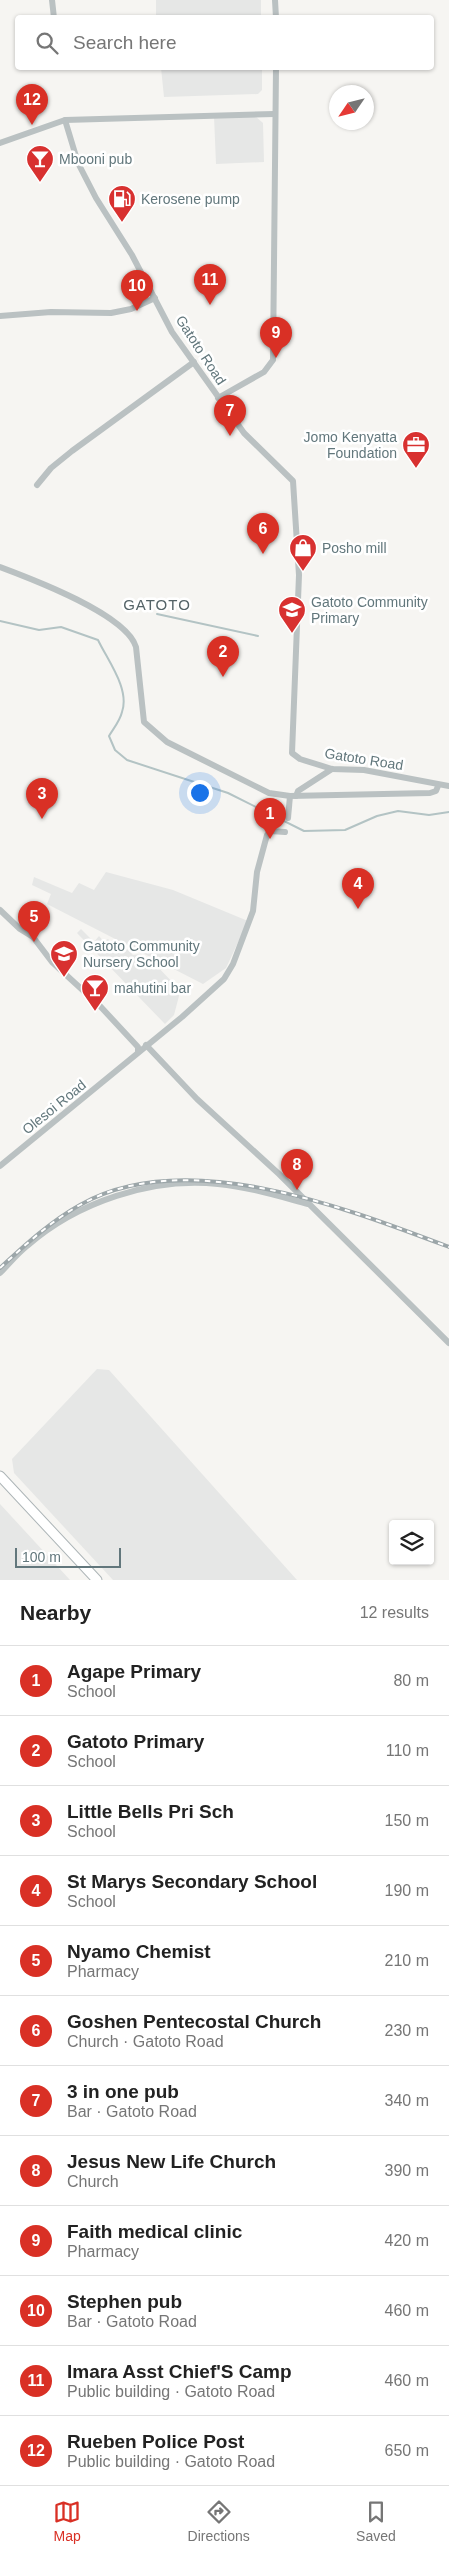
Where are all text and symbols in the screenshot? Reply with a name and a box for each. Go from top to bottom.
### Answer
search box [15,15,434,70]
icon: search [33,29,61,57]
text: Search here [73,32,177,53]
pin: 12 [16,84,48,125]
north arrow [329,85,374,130]
bar icon: Mbooni pub [25,144,55,183]
place label: Mbooni pub [59,151,132,167]
fuel station icon: Kerosene pump [107,184,137,223]
place label: Kerosene pump [141,191,240,207]
pin: 11 [194,264,226,305]
pin: 10 [121,270,153,311]
street label: Gatoto Road [173,312,229,388]
pin: 9 [260,317,292,358]
pin: 7 [214,395,246,436]
place label: Jomo Kenyatta Foundation [304,429,397,461]
office icon: Jomo Kenyatta Foundation [401,430,431,469]
pin: 6 [247,513,279,554]
shop icon: Posho mill [288,533,318,572]
place label: Posho mill [322,540,387,556]
place label: Gatoto Community Primary [311,594,428,626]
school or university icon: Gatoto Community Primary [277,595,307,634]
district label: GATOTO [123,596,191,613]
pin: 2 [207,636,239,677]
street label: Gatoto Road [324,745,404,773]
pin: 3 [26,778,58,819]
your location [187,780,213,806]
pin: 1 [254,798,286,839]
pin: 4 [342,868,374,909]
pin: 5 [18,901,50,942]
place label: Gatoto Community Nursery School [83,938,200,970]
school or university icon: Gatoto Community Nursery School [49,939,79,978]
bar icon: mahutini bar [80,973,110,1012]
place label: mahutini bar [114,980,191,996]
street label: Olesoi Road [19,1077,89,1137]
pin: 8 [281,1149,313,1190]
map controls [389,1520,434,1565]
button: layers [389,1520,434,1565]
scale bar [15,1545,121,1568]
text: 100 m [22,1549,61,1565]
text: Nearby [20,1601,91,1624]
text: 12 results [360,1604,429,1621]
text: Agape Primary [67,1661,201,1682]
text: 1 [32,1672,40,1689]
text: 80 m [393,1672,429,1689]
text: School [67,1683,116,1700]
text: Gatoto Primary [67,1731,204,1752]
text: 2 [32,1742,40,1759]
text: 110 m [386,1742,429,1759]
text: School [67,1753,116,1770]
text: Little Bells Pri Sch [67,1801,234,1822]
text: 3 [32,1812,40,1829]
text: 150 m [385,1812,429,1829]
text: School [67,1823,116,1840]
text: St Marys Secondary School [67,1871,317,1892]
text: 4 [32,1882,40,1899]
text: 190 m [385,1882,429,1899]
text: School [67,1893,116,1910]
text: Nyamo Chemist [67,1941,211,1962]
text: 5 [32,1952,40,1969]
text: 210 m [385,1952,429,1969]
text: Pharmacy [67,1963,139,1980]
text: Goshen Pentecostal Church [67,2011,321,2032]
text: 6 [32,2022,40,2039]
text: 230 m [385,2022,429,2039]
text: Church · Gatoto Road [67,2033,224,2050]
text: 3 in one pub [67,2081,179,2102]
text: 7 [32,2092,40,2109]
text: 340 m [385,2092,429,2109]
text: Bar · Gatoto Road [67,2103,197,2120]
text: Jesus New Life Church [67,2151,276,2172]
text: 8 [32,2162,40,2179]
text: 390 m [385,2162,429,2179]
text: Church [67,2173,119,2190]
text: Faith medical clinic [67,2221,242,2242]
text: 9 [32,2232,40,2249]
text: 420 m [385,2232,429,2249]
text: Pharmacy [67,2243,139,2260]
text: Stephen pub [67,2291,182,2312]
text: 10 [27,2302,45,2319]
text: 460 m [385,2302,429,2319]
text: Bar · Gatoto Road [67,2313,197,2330]
text: Imara Asst Chief'S Camp [67,2361,292,2382]
text: 11 [28,2372,44,2389]
text: 460 m [385,2372,429,2389]
text: Public building · Gatoto Road [67,2383,275,2400]
text: Rueben Police Post [67,2431,244,2452]
text: 12 [27,2442,45,2459]
text: 650 m [385,2442,429,2459]
text: Public building · Gatoto Road [67,2453,275,2470]
tab: Map [53,2498,81,2544]
tab: Directions [188,2498,250,2544]
tab: Saved [356,2498,396,2544]

